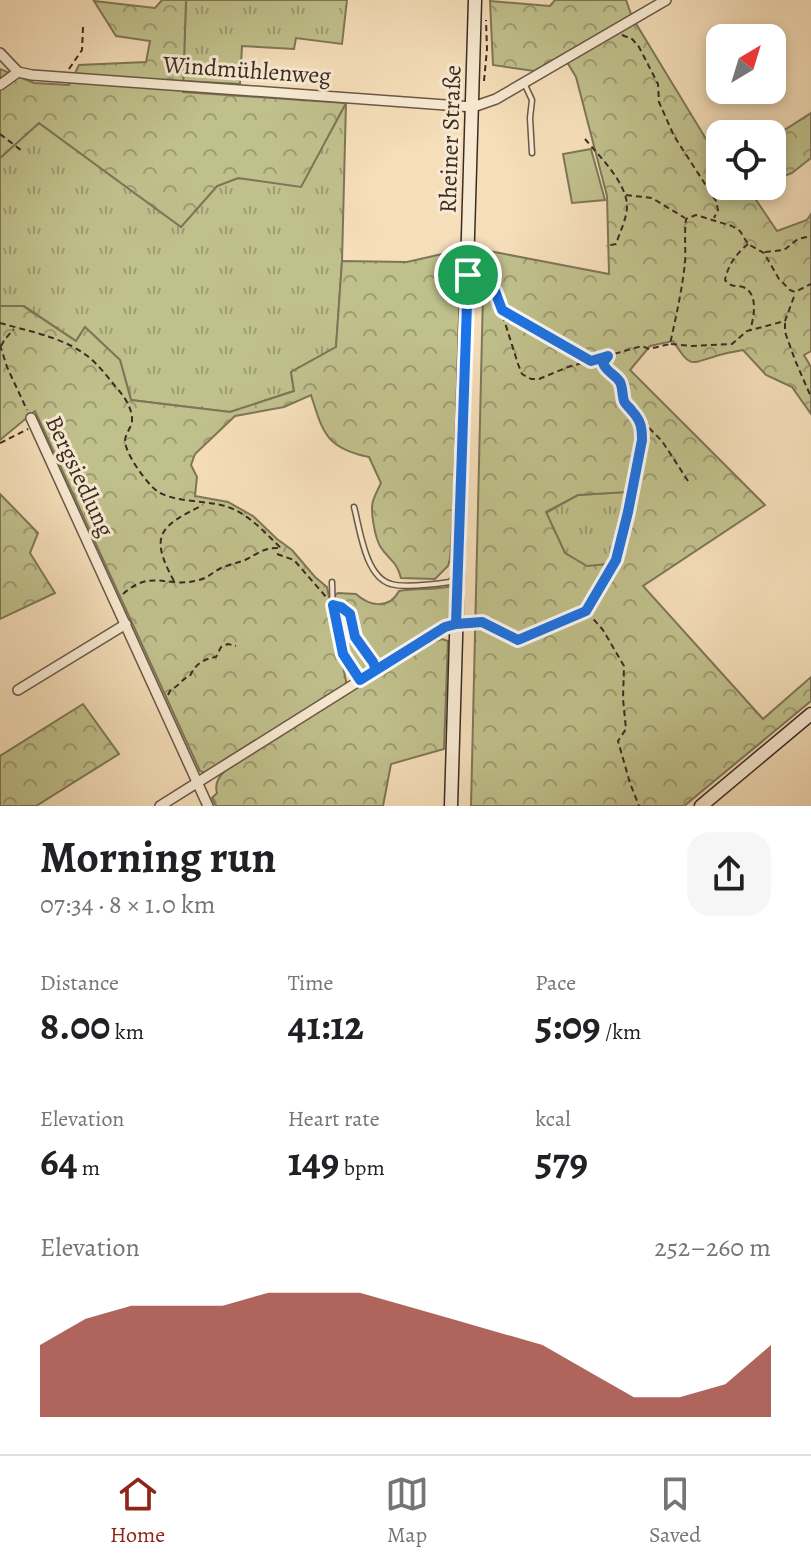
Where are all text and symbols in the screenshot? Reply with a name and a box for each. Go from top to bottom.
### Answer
north arrow [706,24,786,104]
map controls [706,24,786,200]
street label: Windmühlenweg [161,48,332,92]
street label: Rheiner Straße [431,64,469,214]
button: locate [706,120,786,200]
pin [434,241,502,309]
icon: arrive [446,253,490,297]
street label: Bergsiedlung [38,410,122,542]
text: Morning run [40,827,276,887]
button: share [687,832,771,916]
text: 07:34 · 8 × 1.0 km [40,887,215,922]
text: Distance [40,968,119,998]
text: Time [288,968,333,998]
text: Pace [535,968,576,998]
text: 8.00 [40,998,110,1053]
text: 41:12 [288,998,364,1053]
text: 5:09 [535,998,601,1053]
text: km [110,1017,144,1047]
text: /km [601,1017,641,1047]
text: Elevation [40,1104,124,1134]
text: Heart rate [288,1104,380,1134]
text: kcal [535,1104,571,1134]
text: 64 [40,1134,77,1189]
text: 149 [288,1134,339,1189]
text: 579 [535,1134,588,1189]
text: m [77,1153,100,1183]
text: bpm [339,1153,385,1183]
text: Elevation [40,1230,140,1265]
text: 252–260 m [654,1230,771,1265]
tab: Home [110,1472,165,1550]
tab: Map [385,1472,429,1550]
tab: Saved [649,1472,701,1550]

